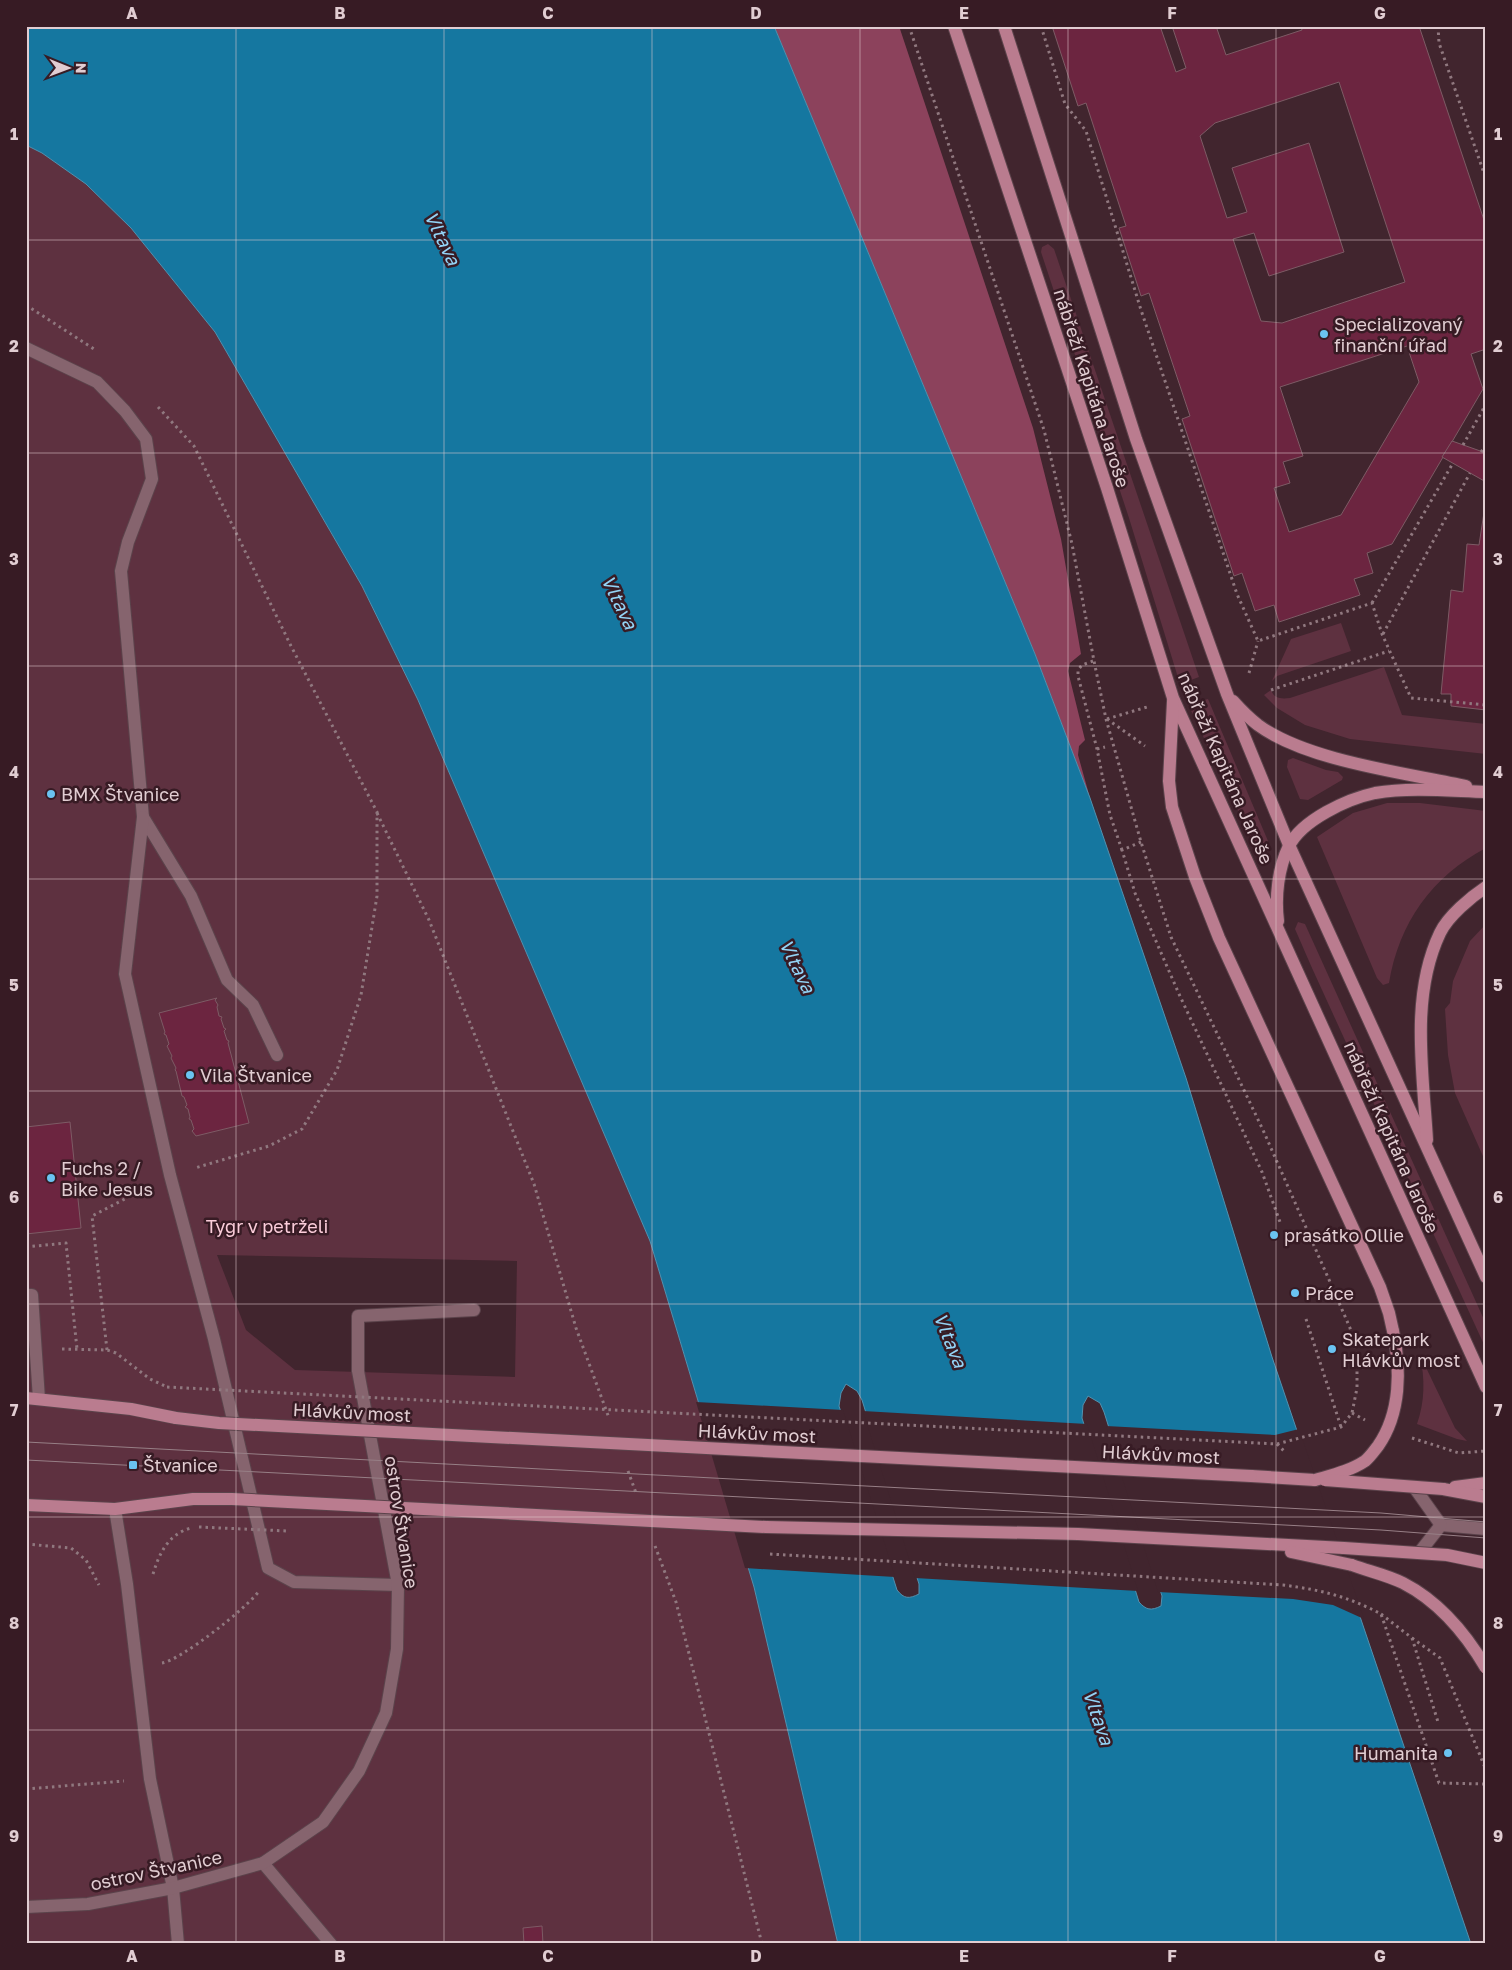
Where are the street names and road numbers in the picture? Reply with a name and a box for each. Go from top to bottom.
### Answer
street label: nábřeží Kapitána Jaroše [1049,286,1135,490]
street label: nábřeží Kapitána Jaroše [1174,669,1278,867]
street label: nábřeží Kapitána Jaroše [1340,1038,1444,1236]
street label: Hlávkův most [292,1398,412,1426]
street label: Hlávkův most [697,1419,817,1447]
street label: Hlávkův most [1101,1440,1221,1468]
street label: ostrov Štvanice [381,1454,423,1590]
street label: ostrov Štvanice [88,1845,224,1895]

